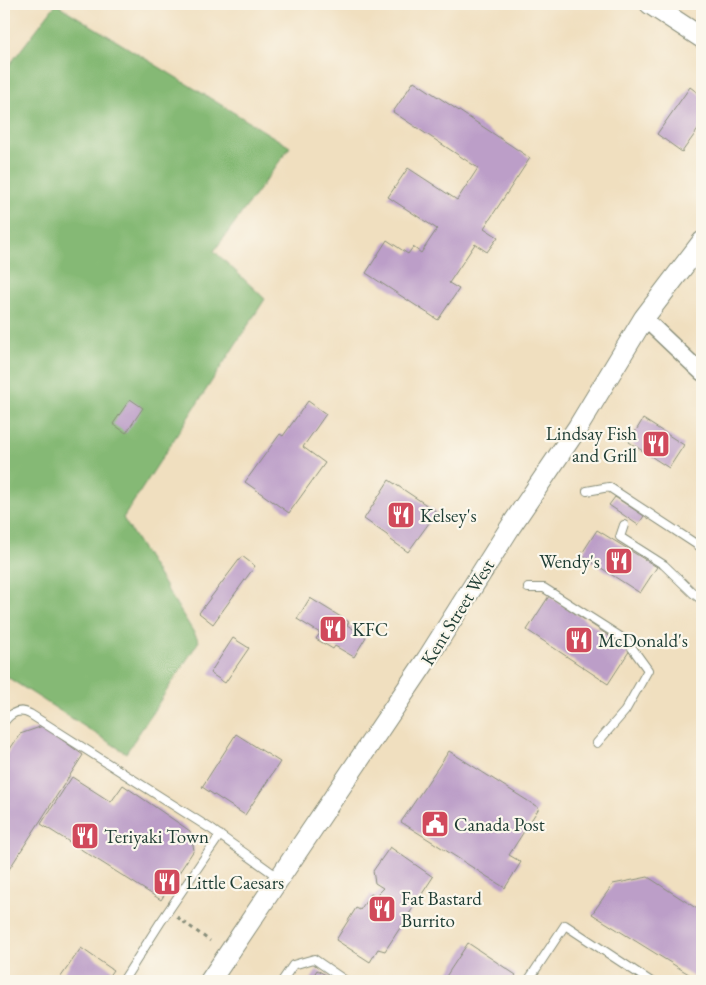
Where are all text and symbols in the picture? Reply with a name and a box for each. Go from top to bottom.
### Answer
place label: Lindsay Fish and Grill [546,421,637,468]
restaurant icon: Lindsay Fish and Grill [641,429,671,459]
restaurant icon: Kelsey's [386,500,416,530]
place label: Kelsey's [420,503,477,528]
restaurant icon: Wendy's [604,546,634,576]
place label: Wendy's [539,549,600,574]
street label: Kent Street West [415,554,500,670]
restaurant icon: KFC [318,614,348,644]
place label: KFC [352,617,388,642]
restaurant icon: McDonald's [564,625,594,655]
place label: McDonald's [598,628,688,653]
public building icon: Canada Post [420,809,450,839]
place label: Canada Post [454,812,545,837]
restaurant icon: Teriyaki Town [70,821,100,851]
place label: Teriyaki Town [104,824,209,849]
restaurant icon: Little Caesars [152,867,182,897]
place label: Little Caesars [186,870,284,895]
place label: Fat Bastard Burrito [401,886,482,933]
restaurant icon: Fat Bastard Burrito [367,894,397,924]

